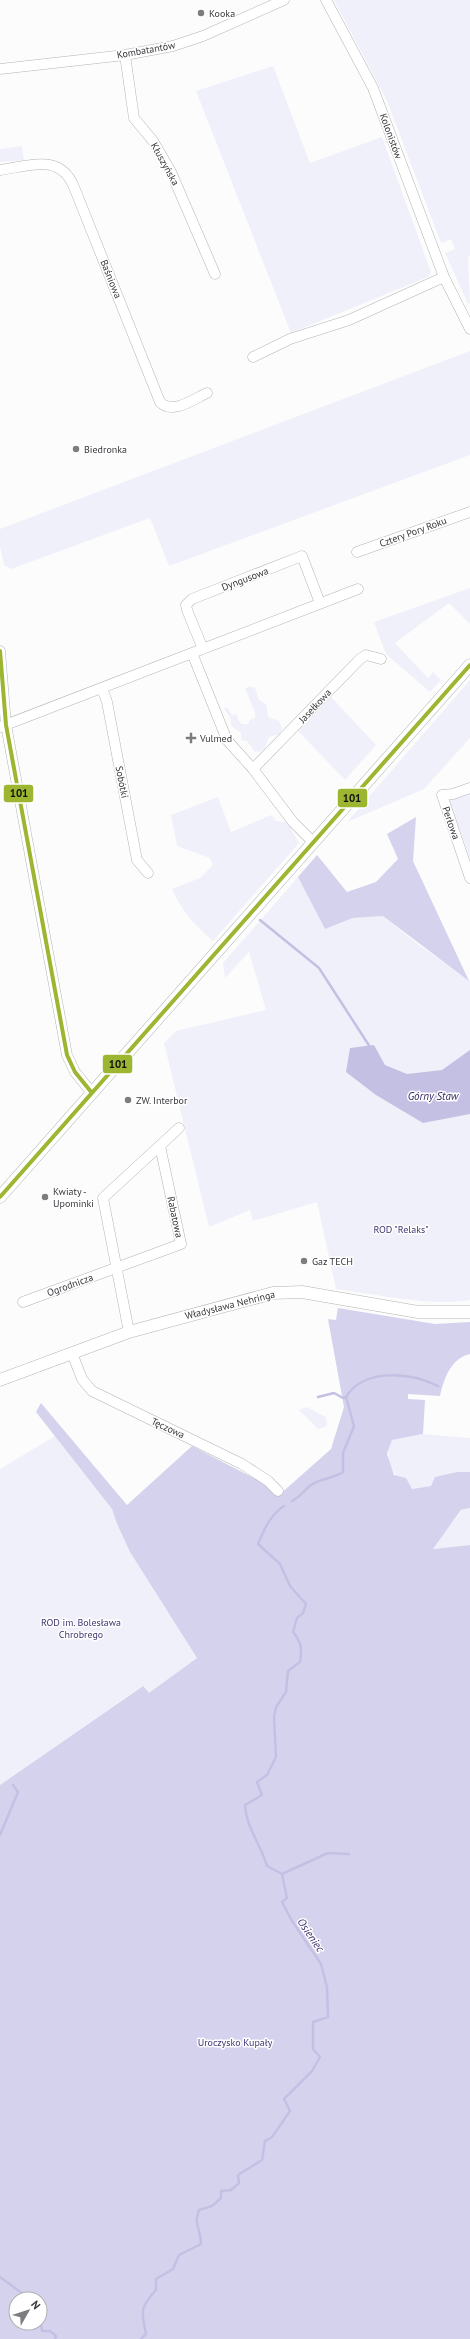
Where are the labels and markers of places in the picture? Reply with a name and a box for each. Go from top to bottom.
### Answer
place label: Kooka [209,7,235,20]
marker: Kooka [196,8,206,18]
place label: Biedronka [84,443,127,456]
marker: Biedronka [71,444,81,454]
marker: Vulmed [185,732,197,744]
place label: Vulmed [199,732,232,745]
place label: ZW. Interbor [136,1094,188,1107]
marker: ZW. Interbor [123,1095,133,1105]
place label: Kwiaty - Upominki [53,1185,94,1210]
marker: Kwiaty - Upominki [40,1192,50,1202]
place label: Gaz TECH [312,1255,353,1268]
marker: Gaz TECH [299,1256,309,1266]

